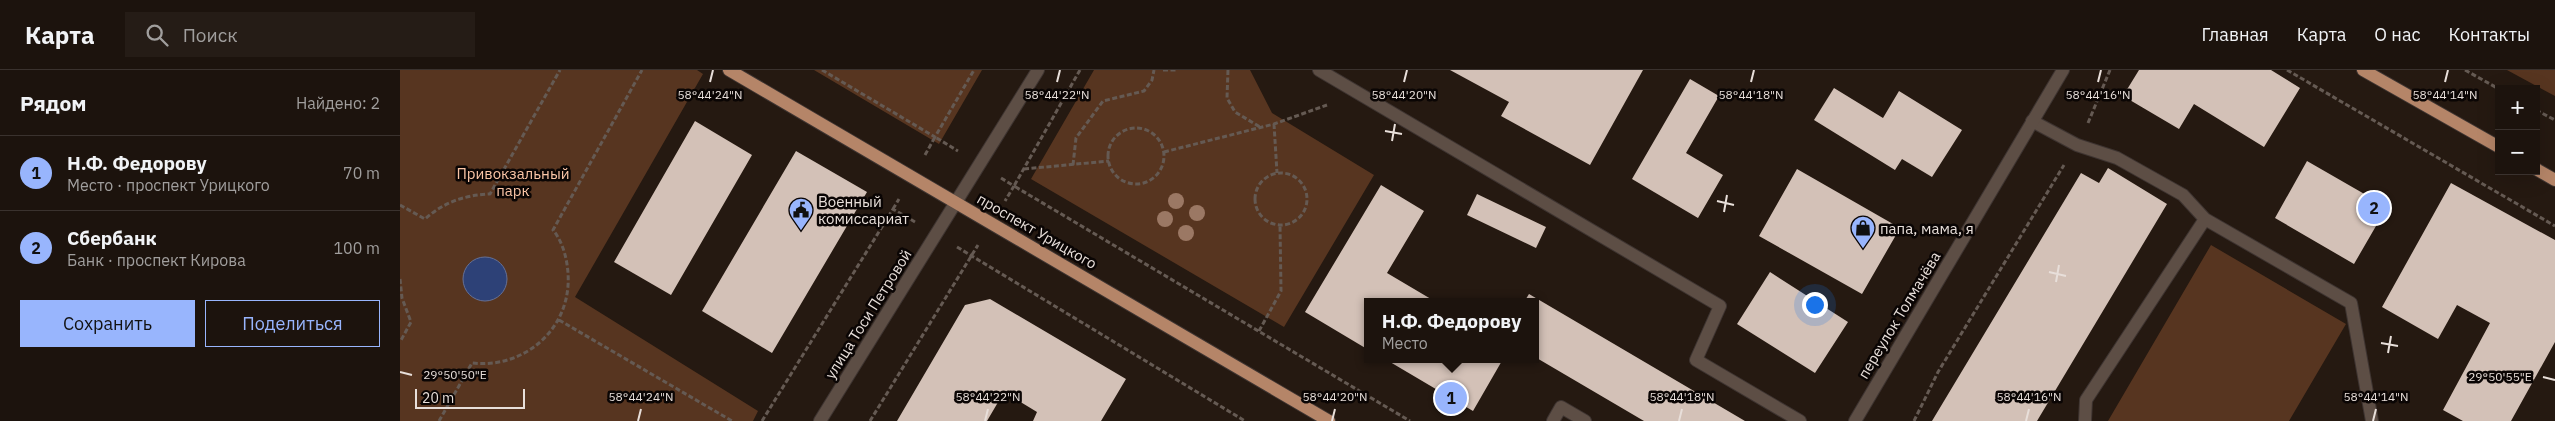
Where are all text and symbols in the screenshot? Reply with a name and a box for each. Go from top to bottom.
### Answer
search box [125,12,475,57]
text: Карта [25,19,95,51]
icon: search [143,21,171,49]
text: Поиск [183,23,238,47]
text: Главная [2201,23,2269,46]
text: Карта [2297,23,2346,46]
text: О нас [2374,23,2421,46]
text: Контакты [2449,23,2530,46]
map controls [2495,85,2540,175]
button: + [2495,85,2540,130]
text: 58°44'24"N [677,87,743,102]
text: 58°44'22"N [1024,87,1090,102]
text: 58°44'20"N [1371,87,1437,102]
text: 58°44'18"N [1718,87,1784,102]
text: 58°44'16"N [2065,87,2131,102]
text: 58°44'14"N [2412,87,2478,102]
text: Рядом [20,89,87,117]
text: Найдено: 2 [296,93,380,113]
button: − [2495,130,2540,175]
text: Н.Ф. Федорову [67,151,207,175]
text: 1 [31,163,41,183]
text: 70 m [343,163,380,183]
park label: Привокзальный парк [456,164,570,200]
text: Место · проспект Урицкого [67,175,270,195]
street label: проспект Урицкого [974,189,1100,273]
pin: 2 [2358,189,2390,227]
place label: Военный комиссариат [818,192,909,228]
public building icon: Военный комиссариат [788,197,814,231]
shop icon: папа, мама, я [1850,215,1876,249]
place label: папа, мама, я [1880,219,1974,238]
text: Сбербанк [67,226,157,250]
text: 2 [31,238,41,258]
text: 100 m [333,238,380,258]
street label: улица Тоси Петровой [820,246,916,382]
street label: переулок Толмачёва [1854,248,1944,382]
text: Банк · проспект Кирова [67,250,246,270]
your location [1802,292,1828,318]
popup [1364,298,1539,363]
button: Сохранить [20,300,195,347]
button: Поделиться [205,300,380,347]
text: Н.Ф. Федорову [1382,309,1521,333]
text: Место [1382,333,1428,353]
text: 29°50'50"E [423,367,487,382]
text: 29°50'55"E [2468,369,2532,384]
pin: 1 [1435,379,1467,417]
scale bar [415,386,525,409]
text: 20 m [422,389,454,407]
text: 58°44'24"N [608,389,674,404]
text: 58°44'22"N [955,389,1021,404]
text: 58°44'20"N [1302,389,1368,404]
text: 58°44'18"N [1649,389,1715,404]
text: 58°44'16"N [1996,389,2062,404]
text: 58°44'14"N [2343,389,2409,404]

